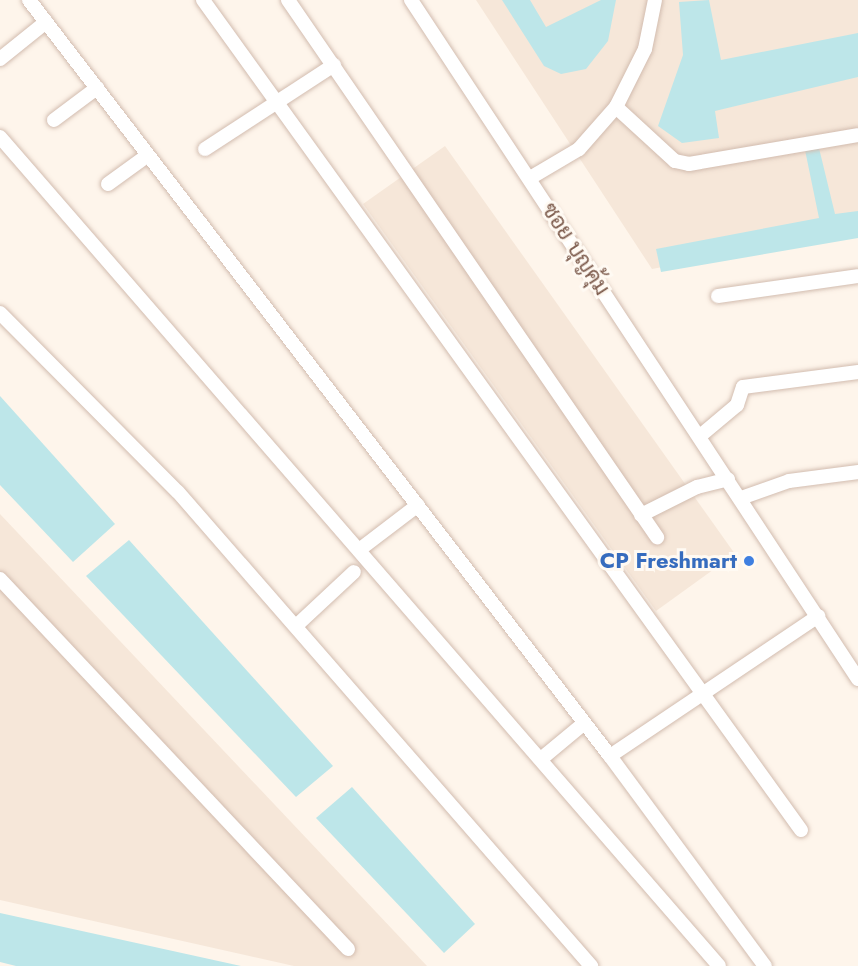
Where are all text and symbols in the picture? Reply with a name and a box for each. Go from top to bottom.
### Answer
street label: ซอย บุญคุ้ม [536,198,616,300]
place label: CP Freshmart [600,548,737,574]
marker: CP Freshmart [742,554,756,568]

